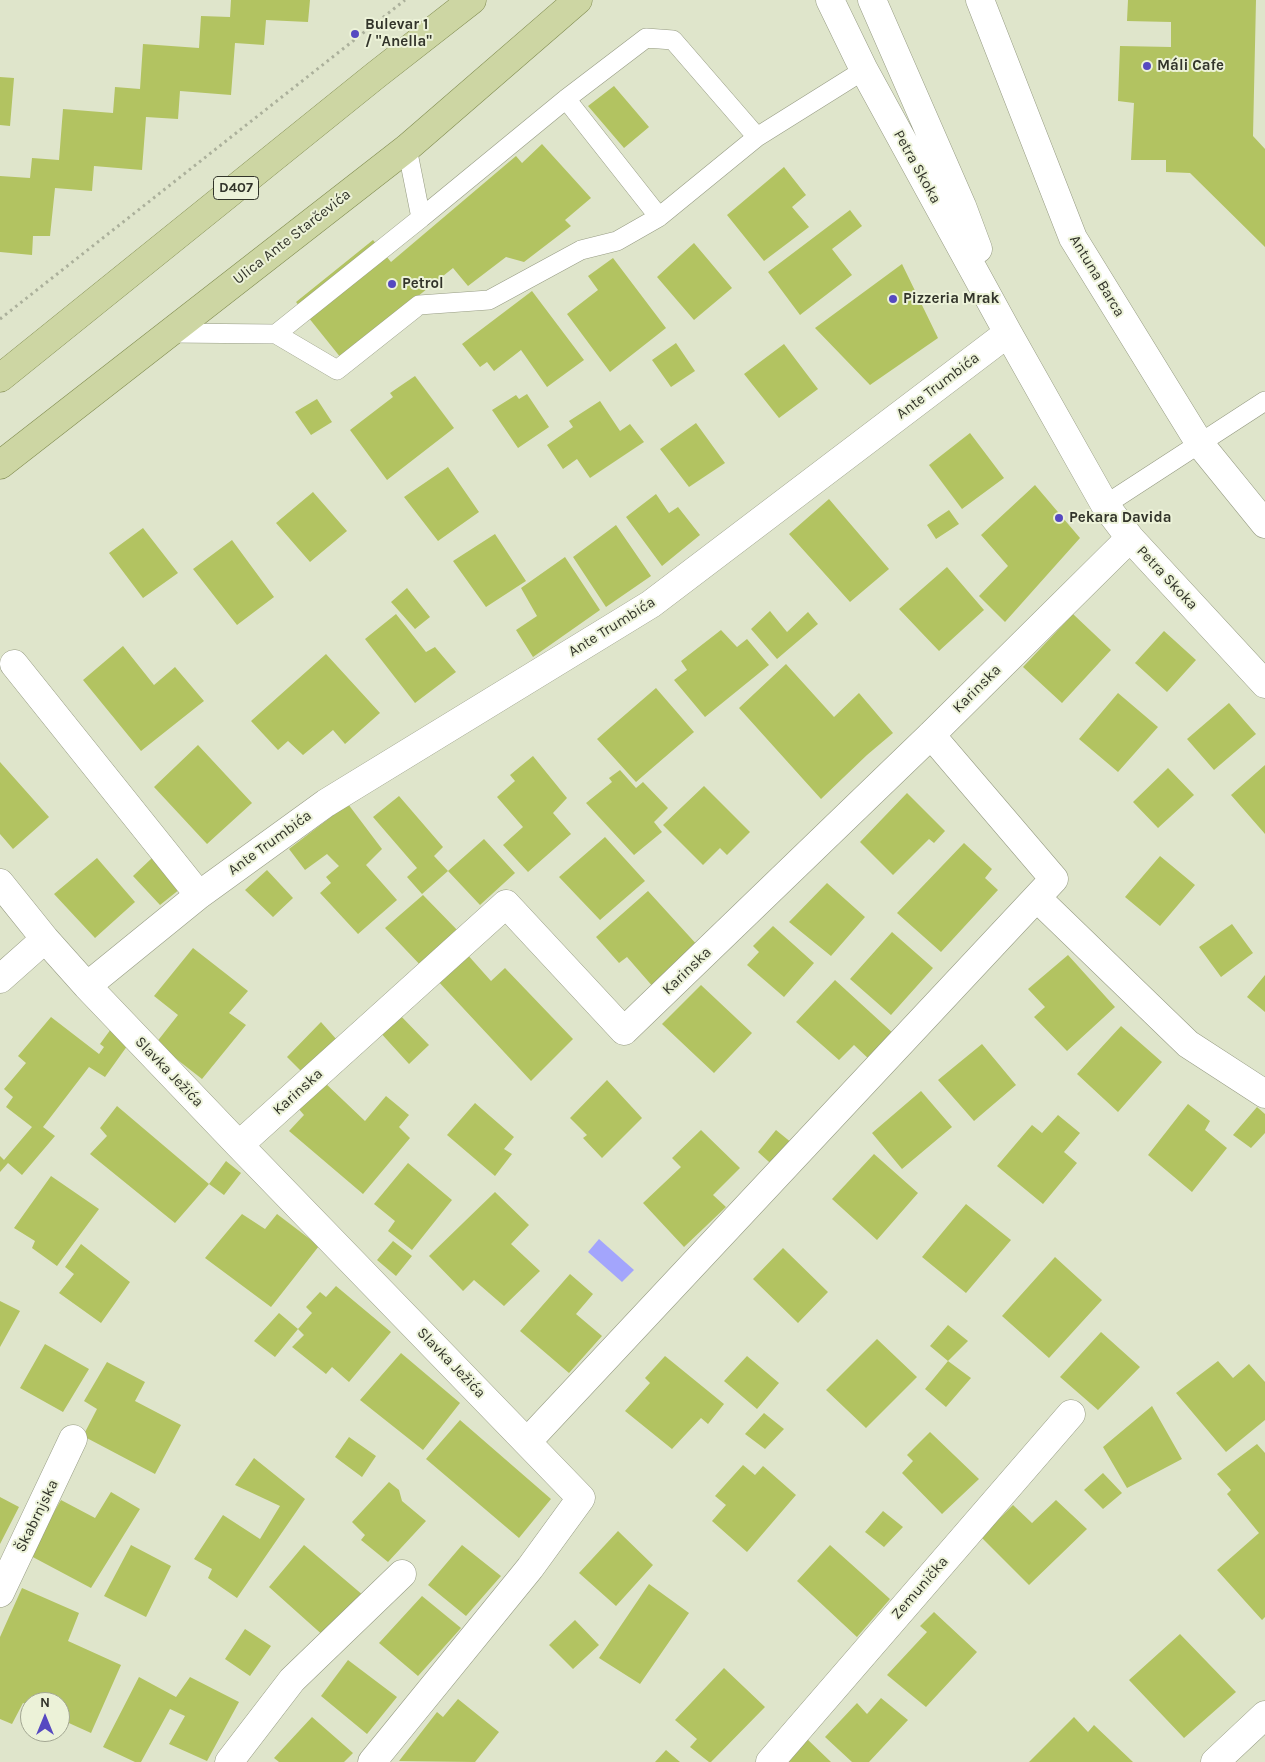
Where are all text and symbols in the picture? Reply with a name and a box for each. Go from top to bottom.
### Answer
place label: Bulevar 1 / "Anella" [365,16,432,51]
marker: Bulevar 1 / "Anella" [349,28,361,40]
place label: Máli Cafe [1157,57,1224,75]
marker: Máli Cafe [1141,60,1153,72]
street label: Petra Skoka [889,127,945,207]
road number: D407 [214,177,258,200]
street label: Ulica Ante Starčevića [230,185,354,289]
street label: Antuna Barca [1066,232,1128,320]
place label: Petrol [402,275,444,293]
marker: Petrol [386,278,398,290]
place label: Pizzeria Mrak [903,290,999,308]
marker: Pizzeria Mrak [887,293,899,305]
street label: Ante Trumbića [893,349,983,423]
place label: Pekara Davida [1069,509,1172,527]
marker: Pekara Davida [1053,512,1065,524]
street label: Petra Skoka [1133,542,1201,614]
street label: Ante Trumbića [565,593,659,661]
street label: Karinska [949,661,1005,717]
street label: Ante Trumbića [225,807,315,879]
street label: Karinska [659,943,715,999]
street label: Slavka Ježića [131,1033,207,1111]
street label: Karinska [269,1065,327,1119]
street label: Slavka Ježića [413,1324,489,1402]
street label: Škabrnjska [12,1477,62,1555]
street label: Zemunička [888,1553,952,1623]
north arrow [20,1692,70,1742]
text: N [40,1694,50,1711]

